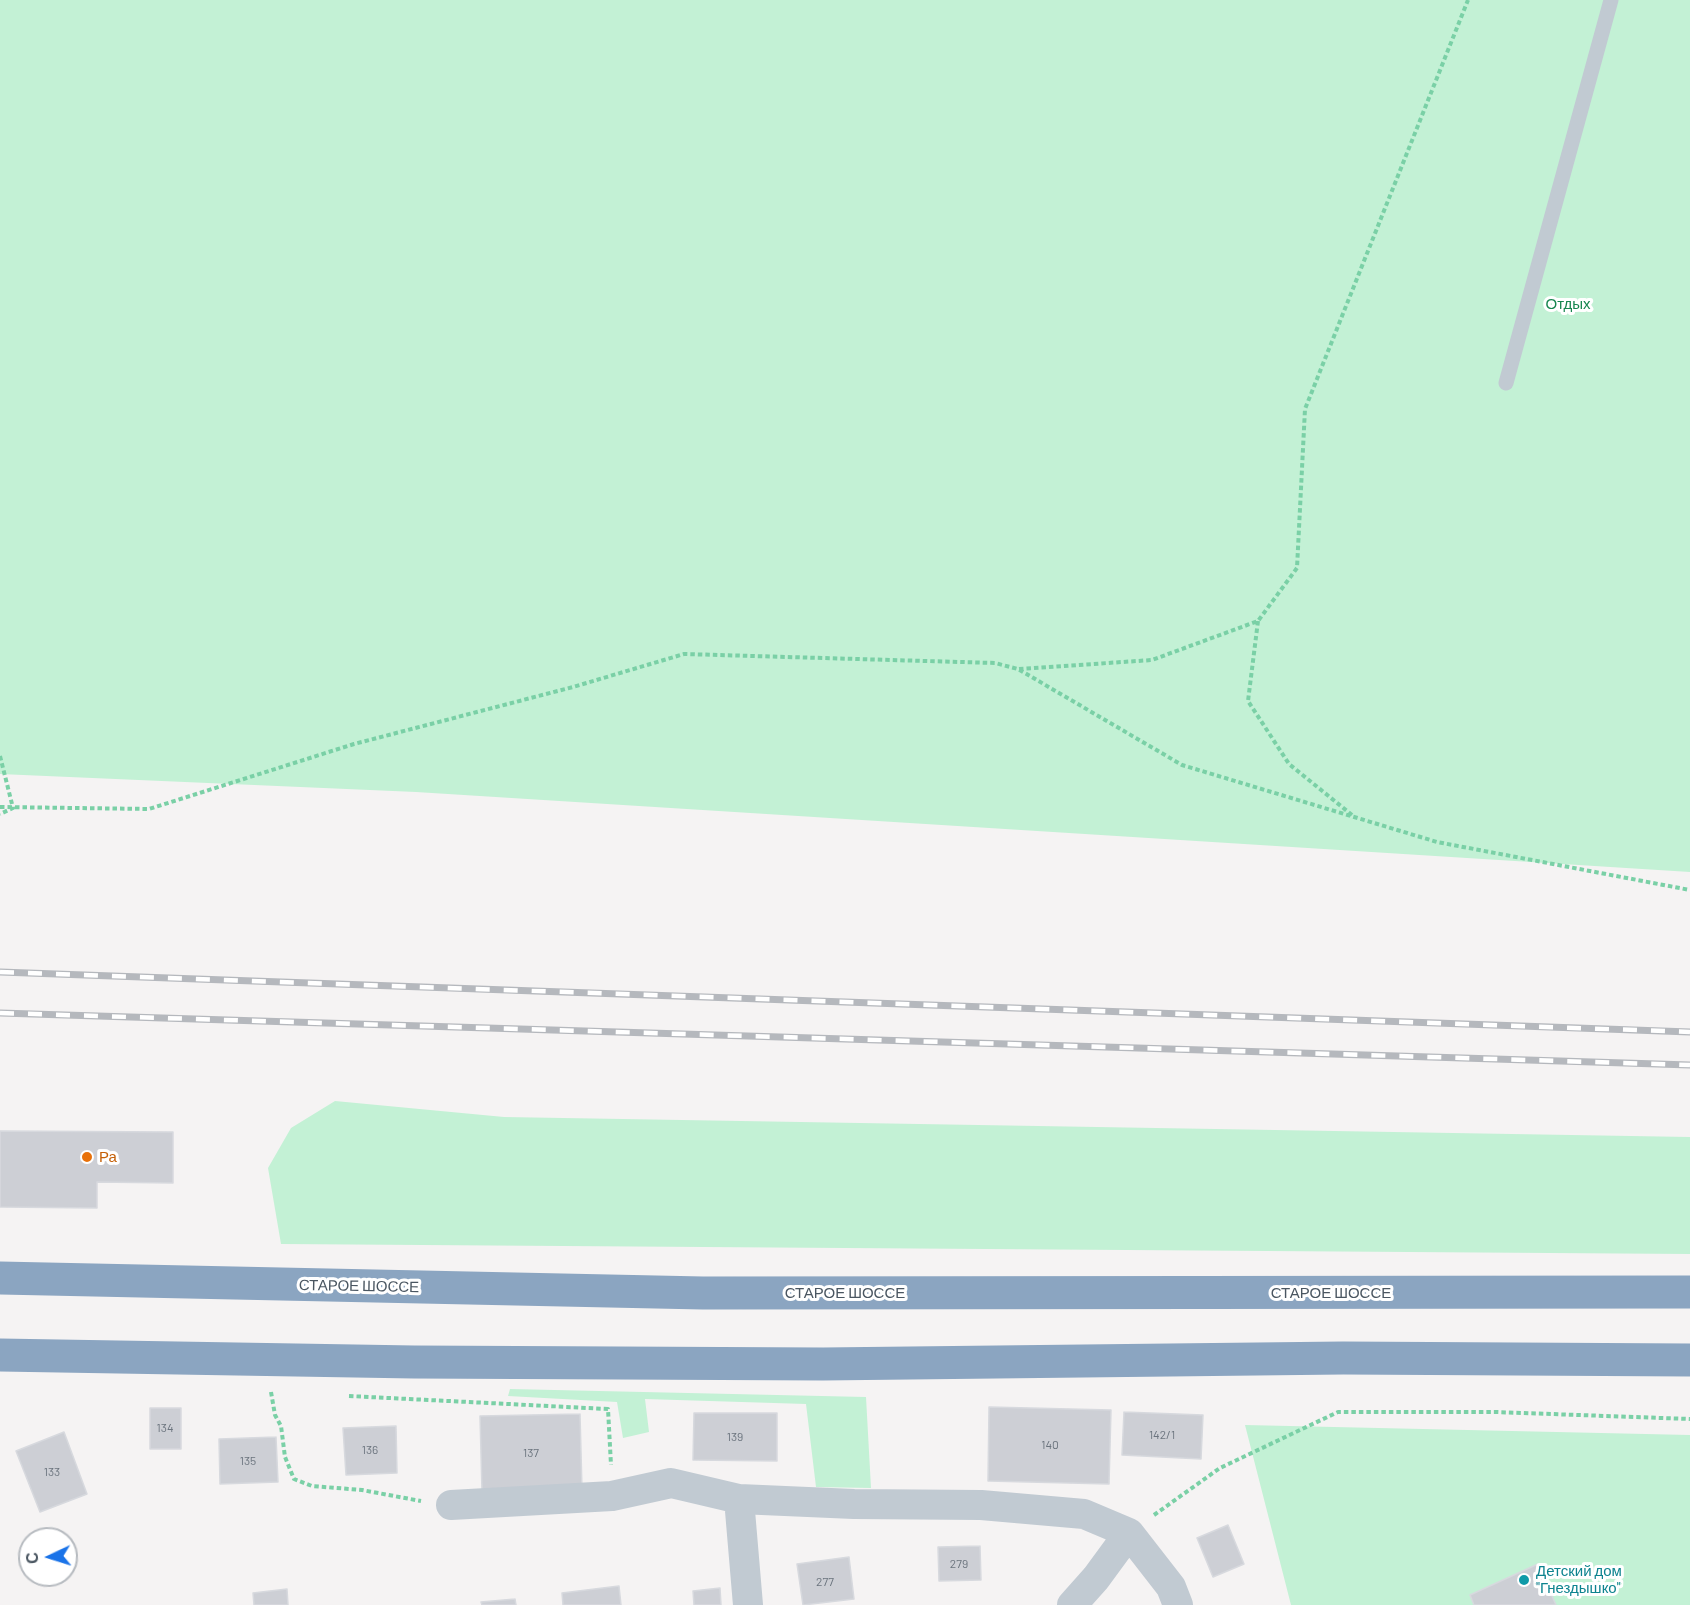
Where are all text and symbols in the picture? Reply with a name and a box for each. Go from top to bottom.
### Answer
park label: Отдых [1545,295,1591,313]
place label: Ра [99,1148,117,1166]
marker: Ра [80,1150,94,1164]
street label: СТАРОЕ ШОССЕ [299,1276,419,1296]
street label: СТАРОЕ ШОССЕ [785,1284,905,1302]
street label: СТАРОЕ ШОССЕ [1271,1284,1391,1302]
house number: 134 [157,1421,173,1435]
house number: 142/1 [1149,1428,1175,1442]
house number: 139 [727,1430,743,1444]
house number: 140 [1041,1438,1059,1452]
house number: 136 [362,1443,378,1457]
house number: 137 [523,1446,539,1460]
house number: 135 [240,1454,256,1468]
house number: 133 [44,1465,60,1479]
north arrow [18,1527,78,1587]
text: С [22,1552,41,1565]
house number: 279 [950,1557,968,1571]
place label: Детский дом "Гнездышко" [1536,1562,1622,1597]
marker: Детский дом "Гнездышко" [1517,1573,1531,1587]
house number: 277 [816,1575,834,1589]

